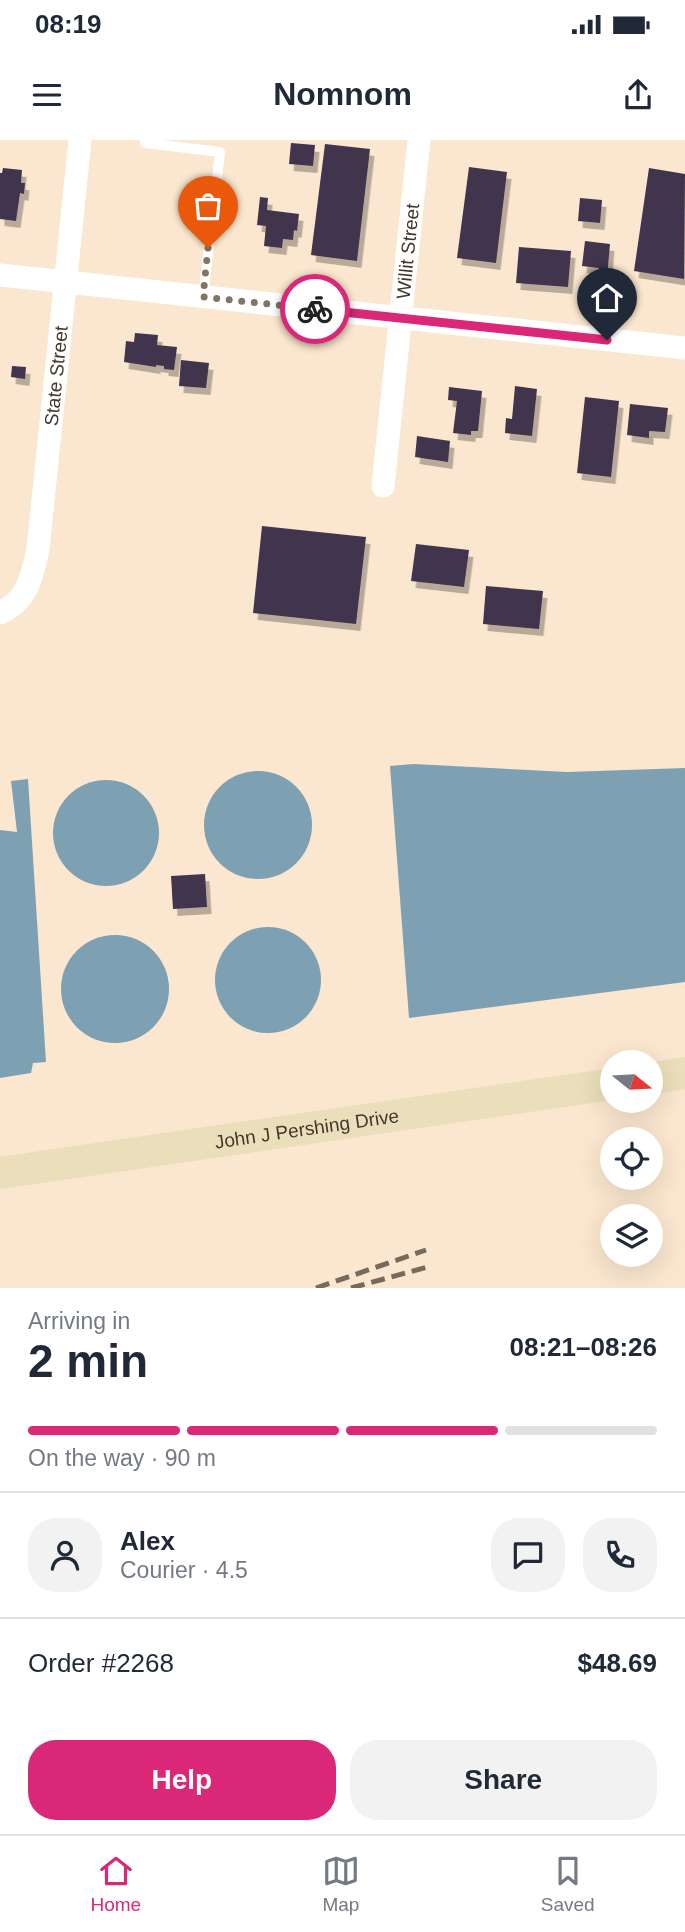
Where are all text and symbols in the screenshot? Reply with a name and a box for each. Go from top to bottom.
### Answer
text: 08:19 [35,9,102,39]
icon: menu [28,76,66,114]
text: Nomnom [273,76,412,112]
icon: share [619,76,657,114]
pin [178,176,238,248]
icon: bag [189,187,227,225]
street label: Willit Street [392,202,423,300]
pin [577,268,637,340]
courier [280,274,350,344]
icon: home [588,279,626,317]
icon: bike [296,290,334,328]
street label: State Street [40,324,71,427]
north arrow [600,1050,663,1113]
map controls [600,1050,663,1267]
street label: John J Pershing Drive [213,1105,400,1152]
button: locate [600,1127,663,1190]
button: layers [600,1204,663,1267]
text: Arriving in [28,1308,130,1334]
text: 08:21–08:26 [510,1332,657,1362]
text: 2 min [28,1335,148,1387]
text: On the way · 90 m [28,1445,216,1471]
button: person [28,1518,102,1592]
button: chat [491,1518,565,1592]
button: phone [583,1518,657,1592]
text: Alex [120,1526,175,1556]
text: Courier · 4.5 [120,1557,248,1583]
text: Order #2268 [28,1648,174,1678]
text: $48.69 [577,1648,657,1678]
button: Help [28,1740,336,1820]
button: Share [350,1740,657,1820]
tab: Home [90,1852,141,1916]
tab: Map [322,1852,360,1916]
tab: Saved [541,1852,595,1916]

